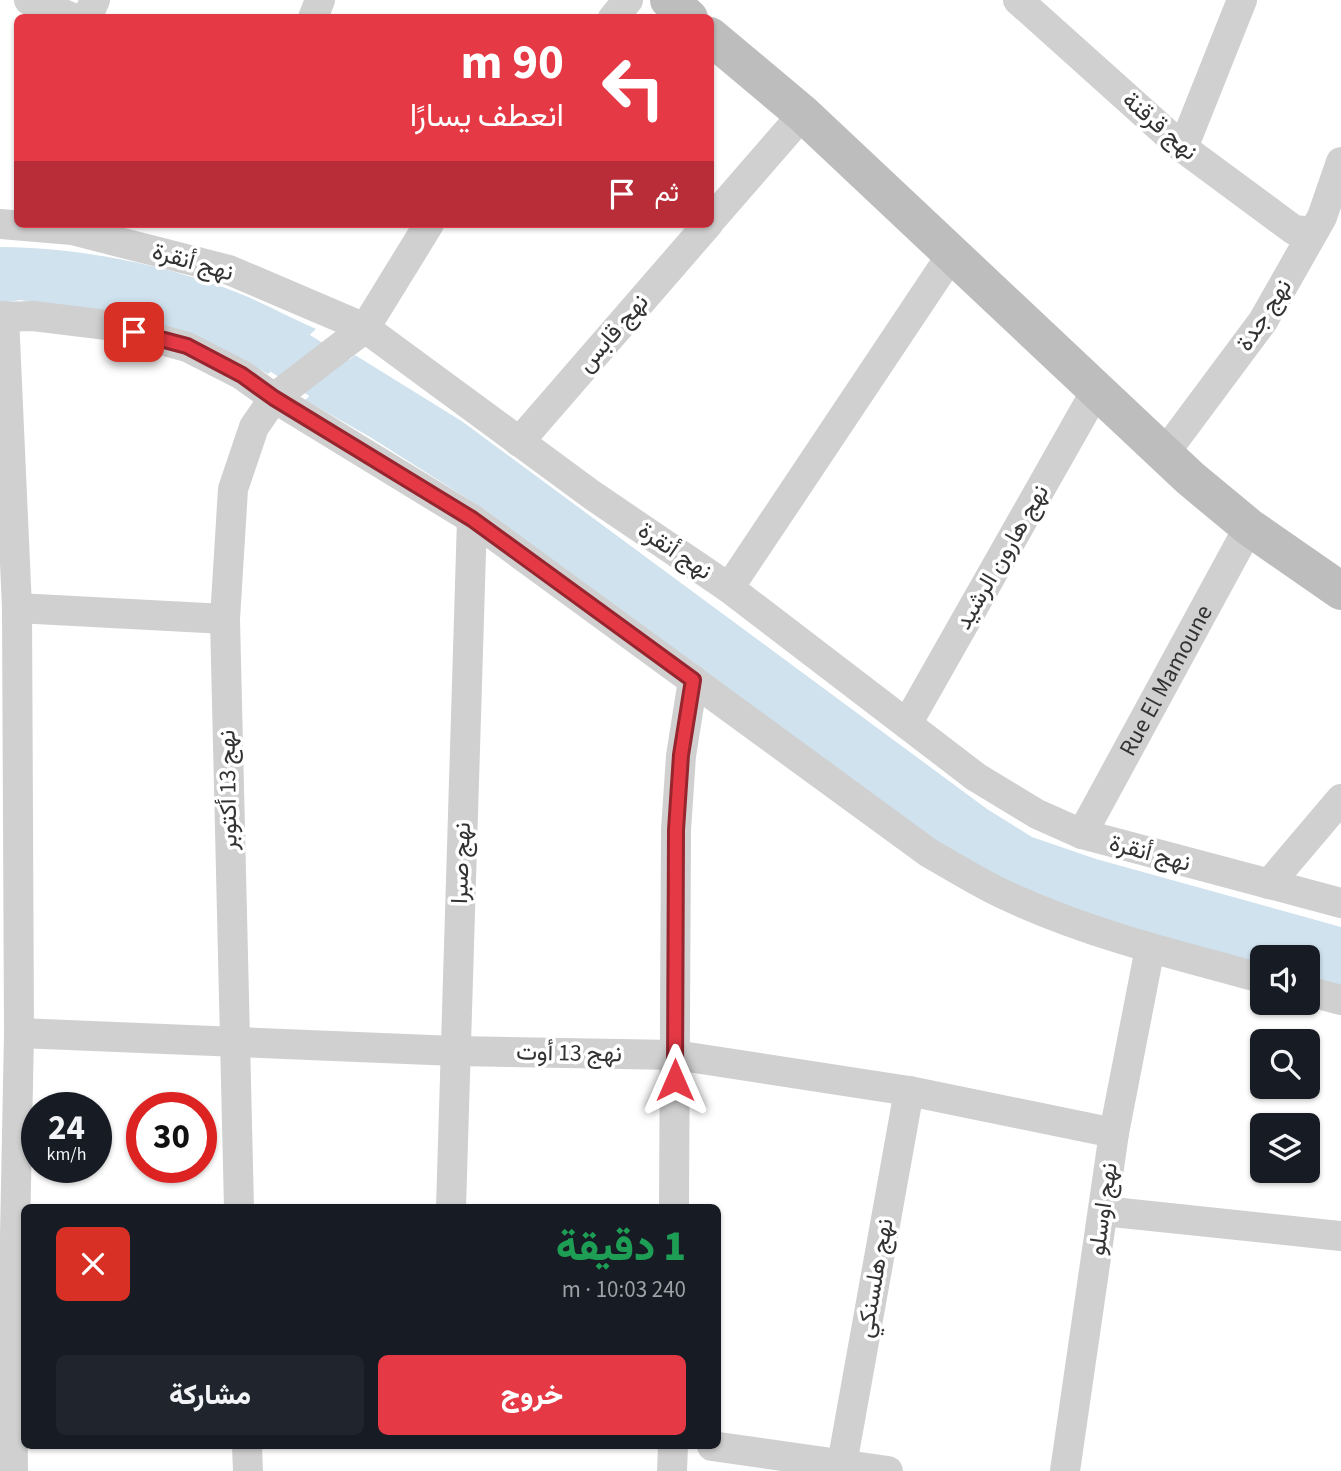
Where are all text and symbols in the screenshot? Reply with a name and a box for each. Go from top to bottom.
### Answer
text: 90 m [460,28,564,98]
icon: left [588,42,679,133]
street label: نهج قرقنة [1114,83,1206,169]
text: انعطف يسارًا [410,93,564,139]
text: ثم [655,174,679,211]
icon: arrive [603,175,641,213]
street label: نهج أنقرة [148,234,238,290]
street label: نهج جدة [1227,272,1301,358]
street label: نهج قابس [569,286,657,380]
pin [104,302,164,362]
icon: arrive [115,313,153,351]
street label: نهج هارون الرشيد [946,478,1058,636]
street label: نهج أنقرة [631,513,719,589]
street label: Rue El Mamoune [1110,598,1221,762]
street label: نهج 13 أكتوبر [209,729,247,852]
street label: نهج صبرا [442,822,480,904]
street label: نهج أنقرة [1105,825,1195,881]
map controls [1250,945,1320,1183]
button: sound [1250,945,1320,1015]
button: search [1250,1029,1320,1099]
street label: نهج 13 أوت [516,1035,622,1071]
position arrow [638,1043,712,1117]
speed limit sign: 30 [126,1092,217,1183]
text: 24 [48,1103,85,1153]
button: layers [1250,1113,1320,1183]
text: km/h [47,1142,86,1167]
street label: نهج اوسلو [1079,1160,1127,1258]
street label: نهج هلسنكي [847,1216,904,1341]
text: 1 دقيقة [556,1217,686,1277]
button: close [56,1227,130,1301]
text: 240 m · 10:03 [562,1273,686,1306]
button: مشاركة [56,1355,364,1435]
button: خروج [378,1355,686,1435]

